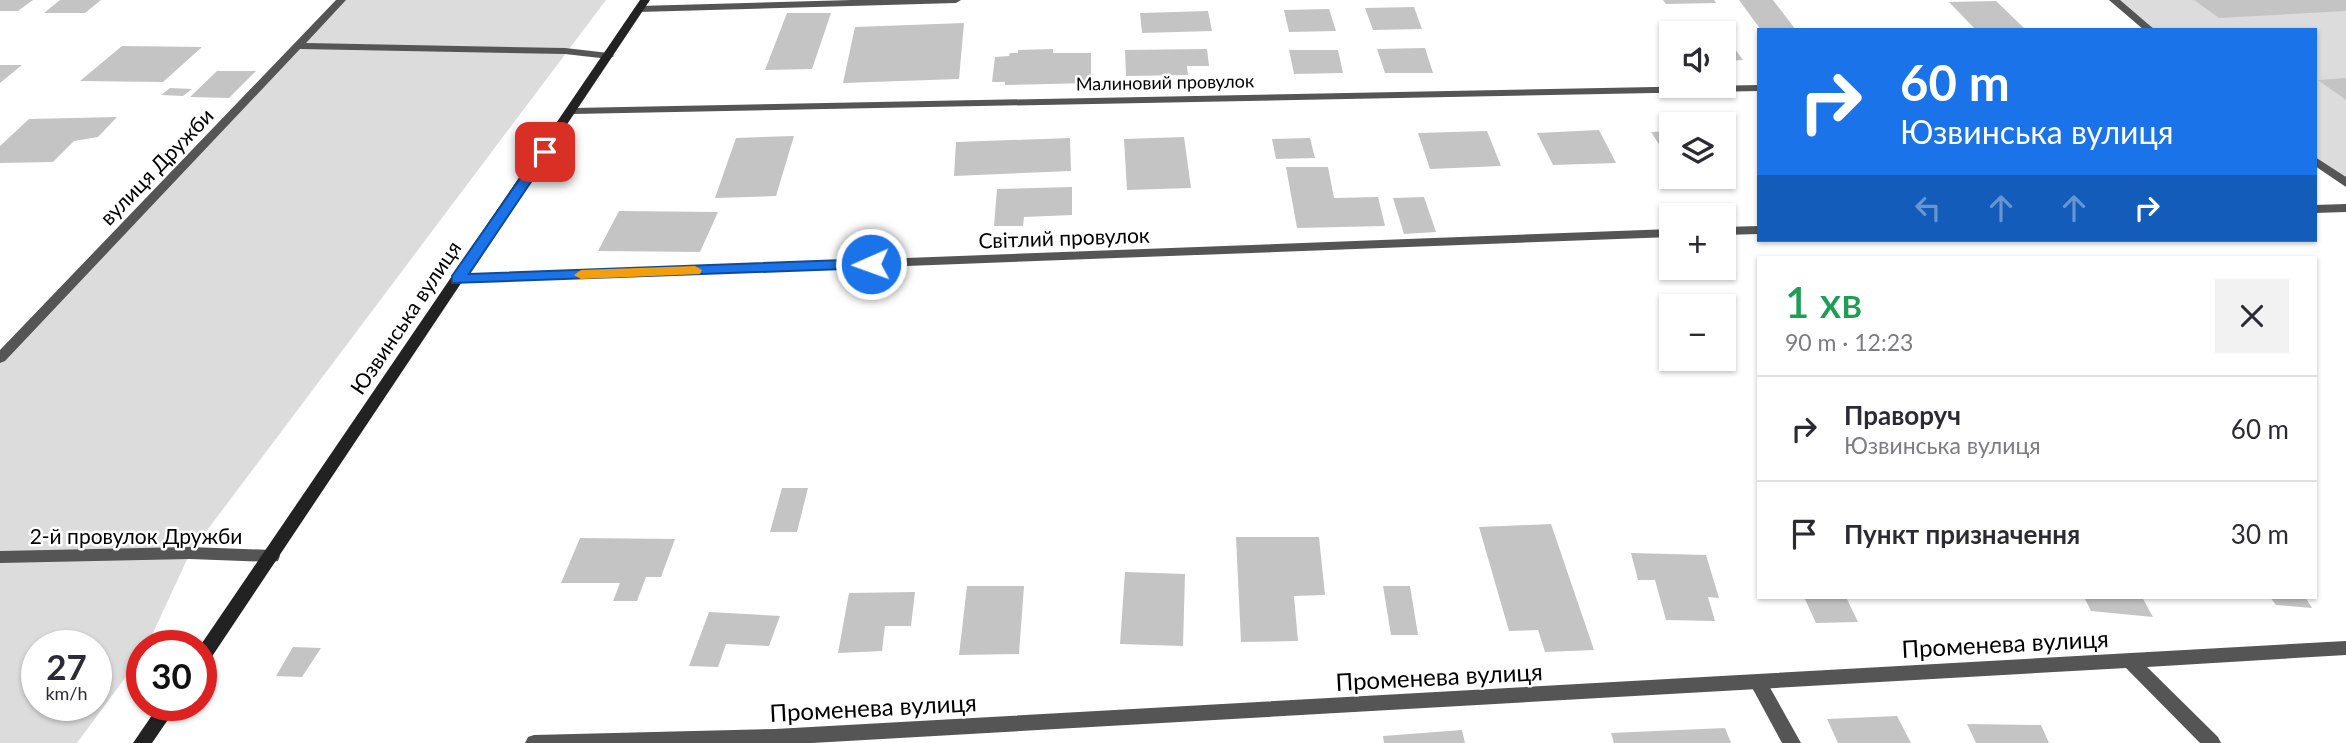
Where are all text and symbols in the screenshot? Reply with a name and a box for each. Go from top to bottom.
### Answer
map controls [1659,21,1736,371]
button: sound [1659,21,1736,98]
text: 60 m [1900,53,2010,111]
icon: right [1785,56,1876,147]
street label: Малиновий провулок [1076,69,1255,95]
street label: вулиця Дружби [94,103,218,229]
button: layers [1659,112,1736,189]
text: Юзвинська вулиця [1900,112,2174,151]
pin [515,122,575,182]
icon: arrive [526,133,564,171]
icon: left [1909,189,1947,227]
icon: ahead [1982,189,2020,227]
icon: ahead [2055,189,2093,227]
icon: right [2128,189,2166,227]
button: + [1659,203,1736,280]
street label: Світлий провулок [978,222,1150,252]
position arrow [834,227,908,301]
street label: Юзвинська вулиця [344,236,466,398]
text: 1 хв [1785,277,1862,327]
button: close [2215,279,2289,353]
button: − [1659,294,1736,371]
text: 90 m · 12:23 [1785,328,1913,356]
text: Праворуч [1844,399,1961,431]
icon: right [1785,410,1823,448]
text: 60 m [2231,413,2289,445]
text: Юзвинська вулиця [1844,431,2041,459]
icon: arrive [1785,515,1823,553]
text: Пункт призначення [1844,518,2080,550]
text: 30 m [2231,518,2289,550]
street label: 2-й провулок Дружби [30,523,242,548]
street label: Променева вулиця [1901,623,2109,663]
speed limit sign: 30 [126,630,217,721]
text: 27 [46,645,87,687]
street label: Променева вулиця [1335,656,1543,696]
text: km/h [45,682,88,704]
street label: Променева вулиця [769,687,977,727]

